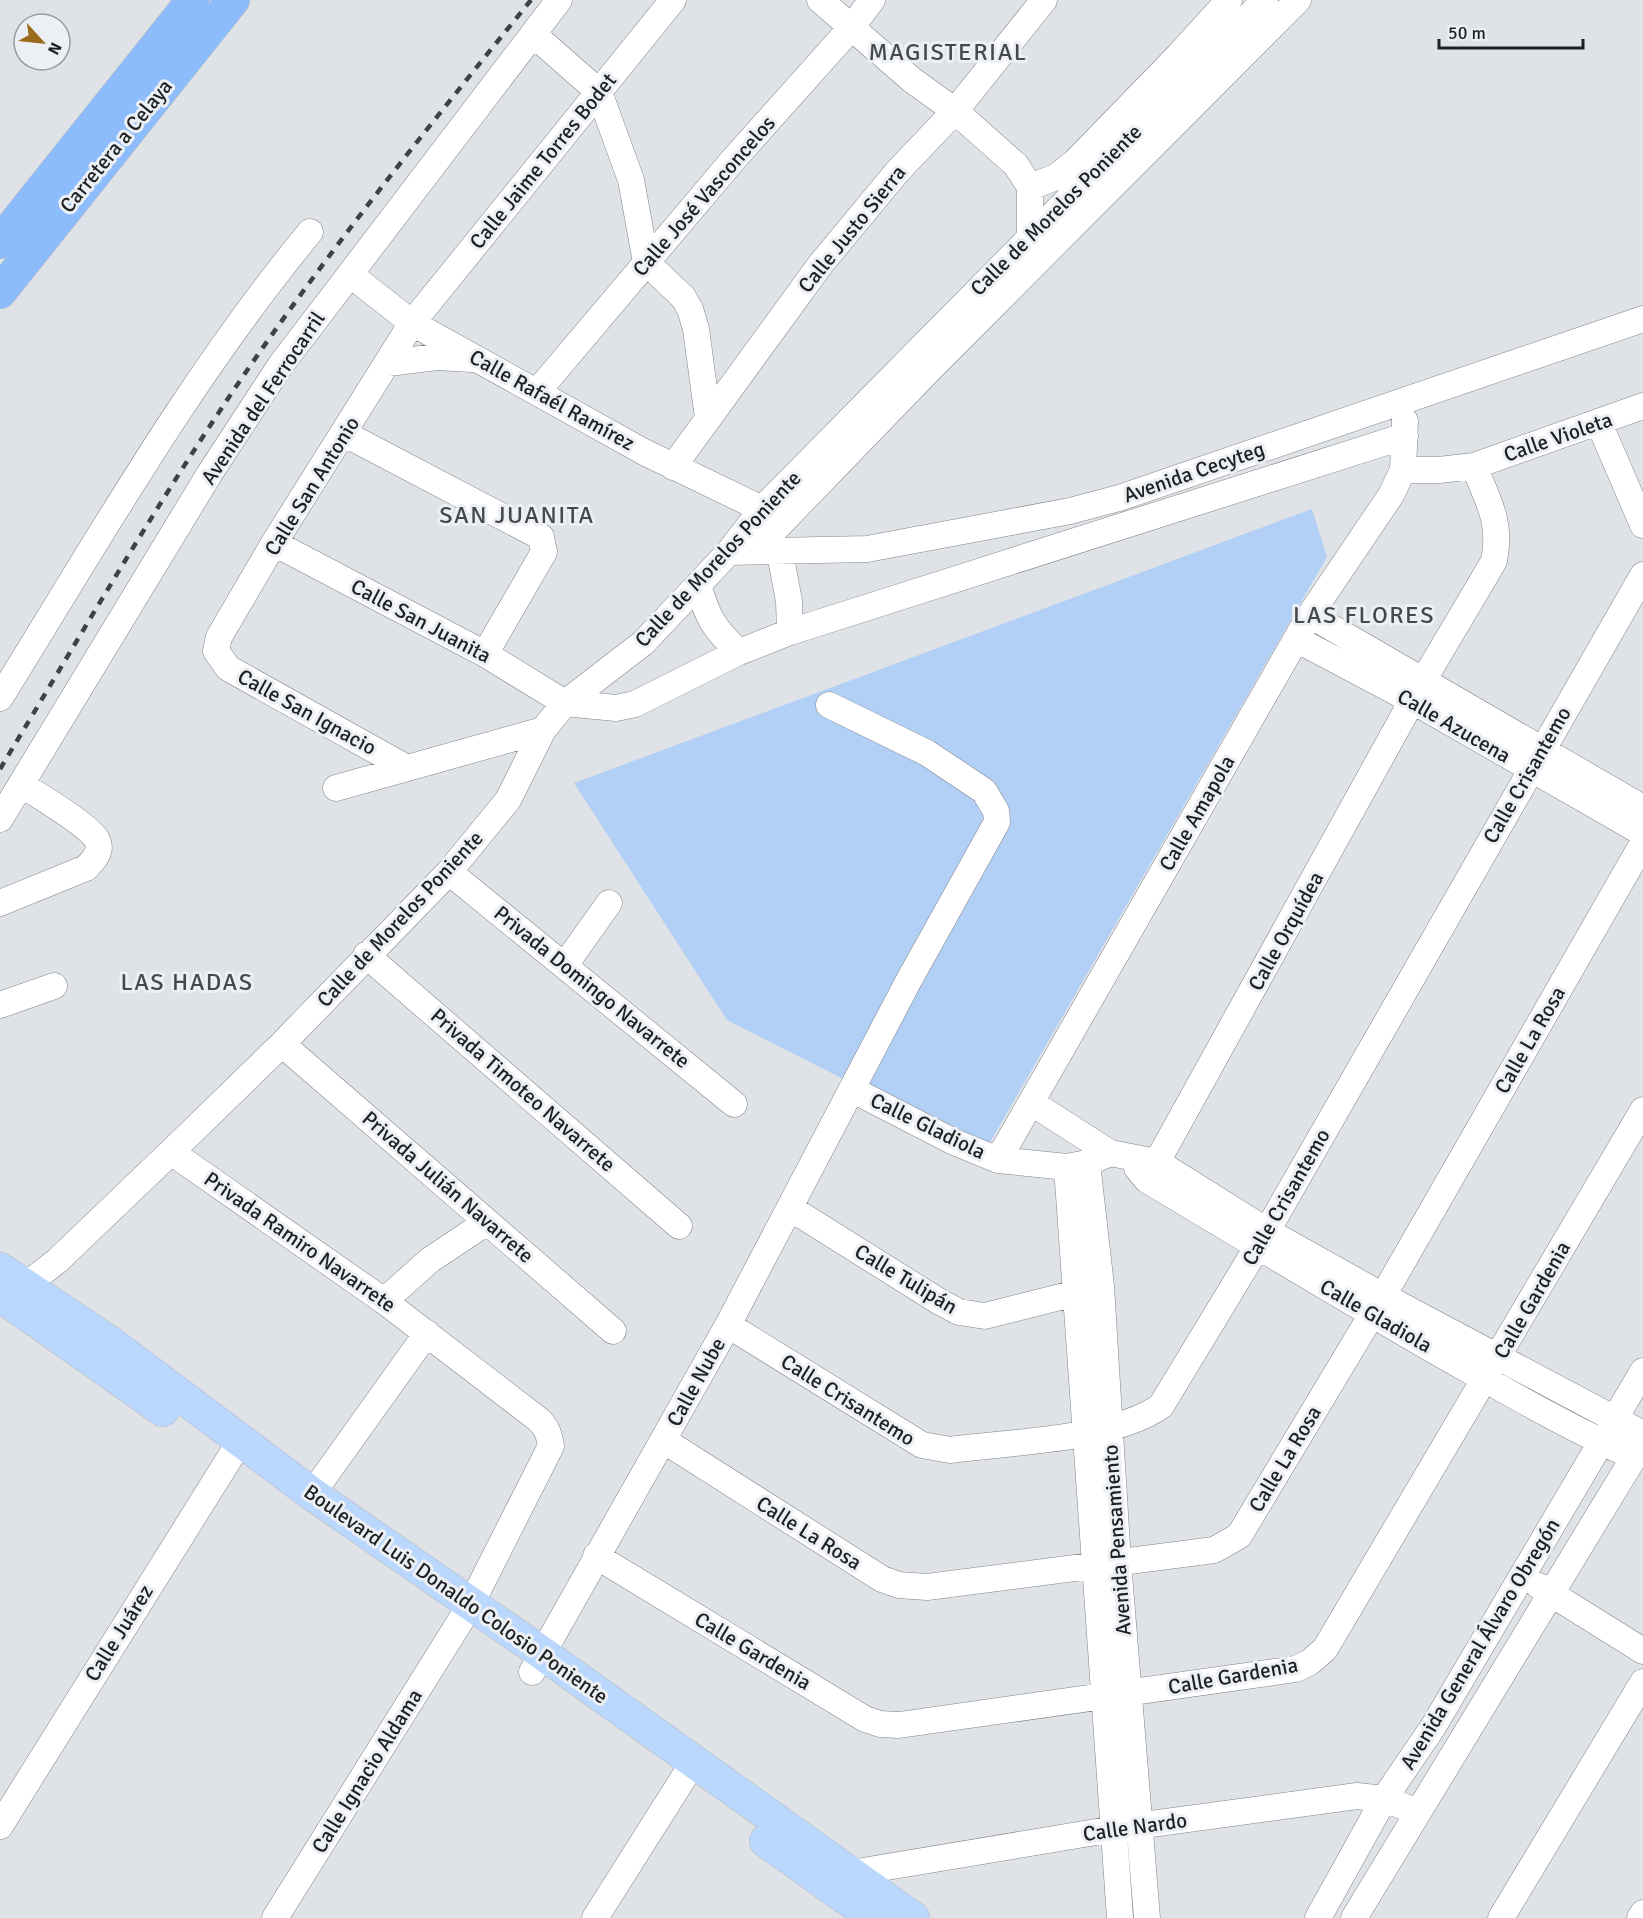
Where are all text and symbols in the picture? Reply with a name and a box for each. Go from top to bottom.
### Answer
north arrow [12,12,72,72]
scale bar [1439,12,1583,50]
text: 50 m [1448,22,1486,44]
district label: MAGISTERIAL [868,37,1028,67]
text: N [43,39,66,58]
street label: Calle Jaime Torres Bodet [464,68,622,254]
street label: Carretera a Celaya [54,74,178,218]
street label: Calle José Vasconcelos [627,110,781,282]
street label: Calle de Morelos Poniente [965,119,1147,301]
street label: Calle Justo Sierra [793,160,911,298]
street label: Avenida del Ferrocarril [195,306,331,490]
street label: Calle Rafaél Ramírez [465,344,639,456]
street label: Calle Violeta [1500,406,1616,468]
street label: Calle San Antonio [259,412,365,560]
street label: Avenida Cecyteg [1120,436,1268,508]
street label: Calle de Morelos Poniente [629,465,807,653]
district label: SAN JUANITA [439,500,595,530]
street label: Calle San Juanita [346,573,496,669]
district label: LAS FLORES [1293,600,1435,630]
street label: Calle San Ignacio [233,663,381,761]
street label: Calle Azucena [1393,683,1515,769]
street label: Calle Crisantemo [1477,702,1577,848]
street label: Calle Amapola [1153,750,1241,876]
street label: Calle de Morelos Poniente [311,825,489,1013]
street label: Calle Orquídea [1243,867,1329,995]
street label: Privada Domingo Navarrete [489,900,695,1074]
district label: LAS HADAS [120,967,254,997]
street label: Calle La Rosa [1489,982,1571,1098]
street label: Privada Timoteo Navarrete [425,1003,621,1177]
street label: Calle Gladiola [866,1087,990,1165]
street label: Privada Julián Navarrete [357,1105,539,1269]
street label: Calle Crisantemo [1236,1124,1336,1270]
street label: Privada Ramiro Navarrete [199,1166,401,1318]
street label: Calle Gardenia [1488,1237,1576,1363]
street label: Calle Tulipán [850,1238,962,1320]
street label: Calle Gladiola [1315,1273,1437,1359]
street label: Calle Nube [661,1333,731,1431]
street label: Calle Crisantemo [776,1348,920,1452]
street label: Calle La Rosa [1243,1401,1327,1517]
street label: Avenida Pensamiento [1097,1444,1137,1636]
street label: Boulevard Luis Donaldo Colosio Poniente [299,1479,613,1709]
street label: Calle La Rosa [752,1490,866,1576]
street label: Avenida General Álvaro Obregón [1395,1514,1565,1774]
street label: Calle Juárez [79,1580,159,1686]
street label: Calle Gardenia [690,1606,816,1696]
street label: Calle Gardenia [1166,1652,1300,1700]
street label: Calle Ignacio Aldama [306,1684,428,1858]
street label: Calle Nardo [1081,1807,1189,1847]

